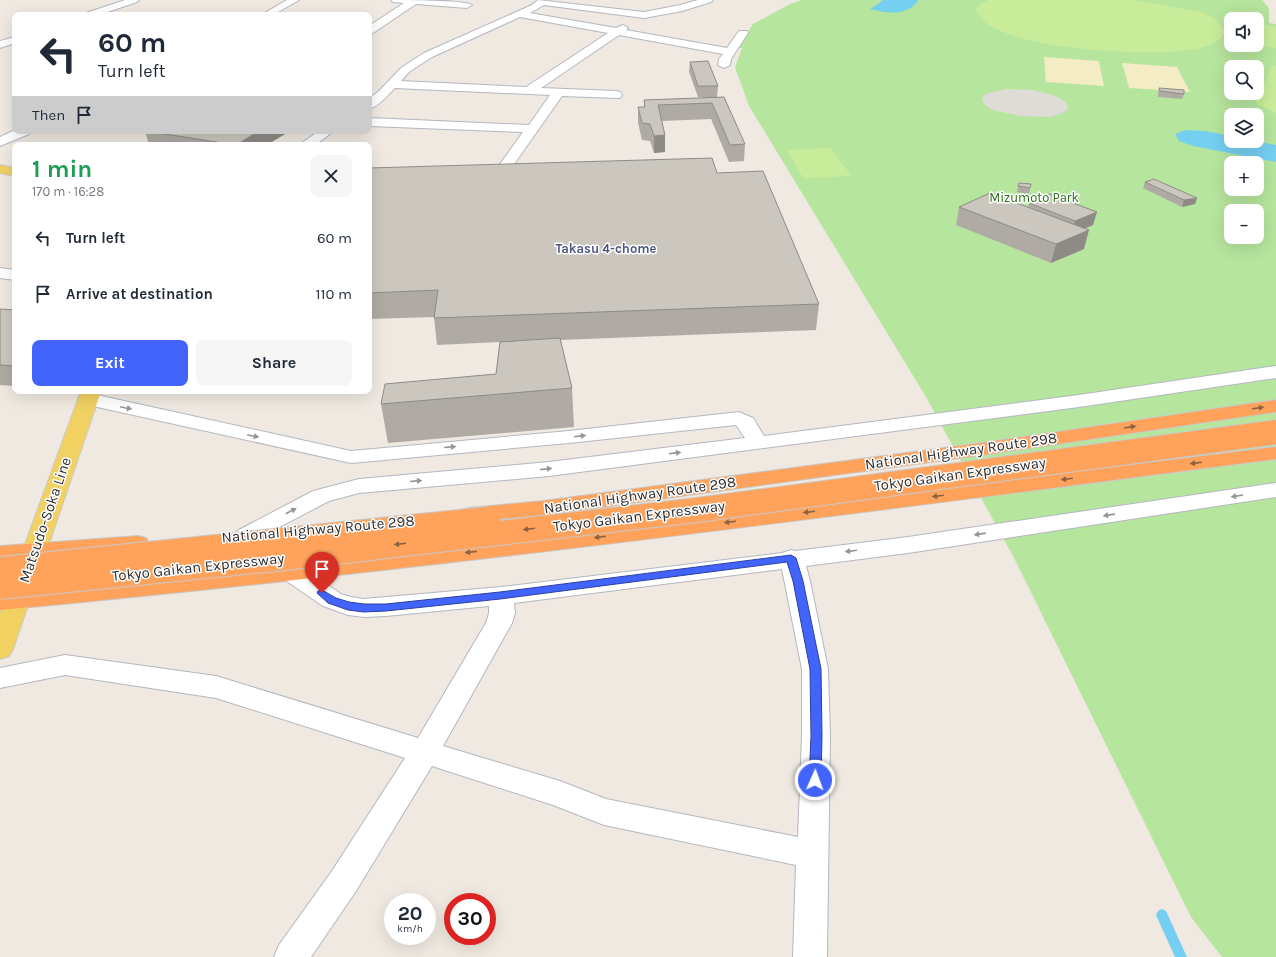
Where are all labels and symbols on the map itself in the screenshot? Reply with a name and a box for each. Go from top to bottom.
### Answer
park label: Mizumoto Park [989,190,1079,205]
district label: Takasu 4-chome [555,241,657,256]
one-way arrow [120,405,132,411]
one-way arrow [1252,405,1264,411]
one-way arrow [1124,424,1136,430]
street label: National Highway Route 298 [864,429,1058,473]
one-way arrow [247,433,259,439]
one-way arrow [574,433,586,439]
one-way arrow [444,444,456,451]
one-way arrow [669,450,681,456]
street label: Tokyo Gaikan Expressway [873,453,1047,495]
street label: Matsudo-Soka Line [15,455,75,585]
one-way arrow [1190,460,1202,466]
one-way arrow [540,466,552,473]
street label: National Highway Route 298 [543,473,737,517]
one-way arrow [1061,476,1073,482]
one-way arrow [410,478,422,485]
one-way arrow [932,493,944,499]
one-way arrow [1231,493,1244,499]
street label: Tokyo Gaikan Expressway [552,497,726,535]
one-way arrow [286,508,297,514]
one-way arrow [803,509,815,515]
street label: National Highway Route 298 [221,512,415,546]
one-way arrow [1103,512,1115,518]
one-way arrow [724,519,736,525]
one-way arrow [523,526,535,532]
one-way arrow [974,531,986,537]
one-way arrow [594,534,607,540]
one-way arrow [394,541,406,548]
one-way arrow [845,548,857,555]
street label: Tokyo Gaikan Expressway [111,549,285,585]
one-way arrow [465,549,477,555]
pin [305,552,339,593]
position arrow [794,759,836,801]
speed limit sign: 30 [444,893,496,945]

